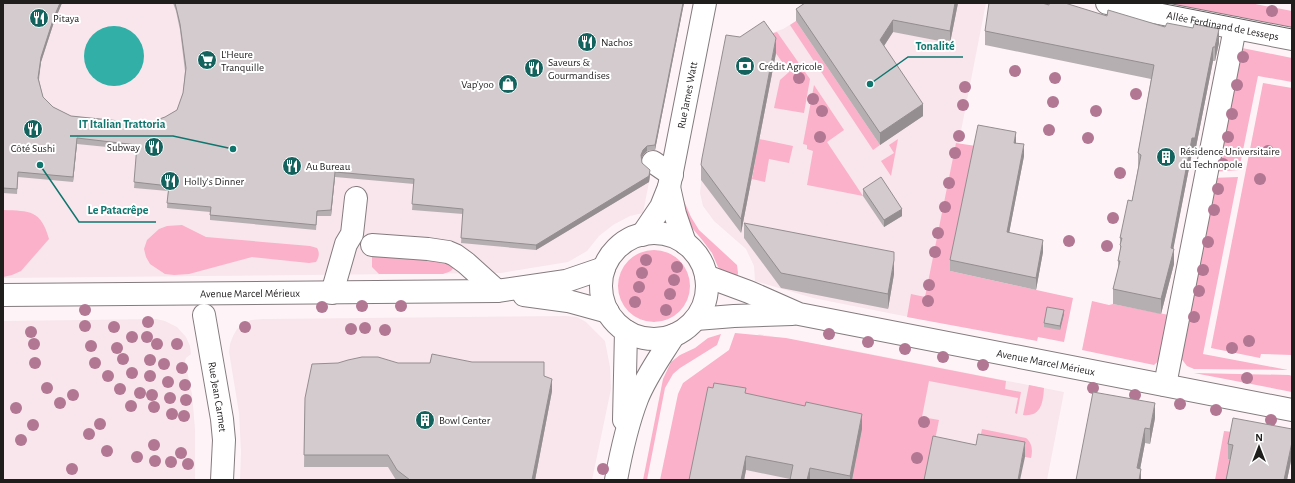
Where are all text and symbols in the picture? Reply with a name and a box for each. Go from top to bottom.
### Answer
restaurant icon: Pitaya [28,7,50,29]
street label: Allée Ferdinand de Lesseps [1166,10,1280,42]
place label: Pitaya [53,13,79,24]
restaurant icon: Nachos [576,31,598,53]
callout: Tonalité [908,33,963,57]
place label: Nachos [601,37,633,48]
text: Tonalité [915,40,955,52]
supermarket icon: L'Heure Tranquille [196,49,218,71]
place label: L'Heure Tranquille [221,49,264,73]
bank icon: Crédit Agricole [734,55,756,77]
restaurant icon: Saveurs & Gourmandises [523,57,545,79]
place label: Saveurs & Gourmandises [548,57,610,81]
street label: Rue James Watt [676,60,699,130]
place label: Crédit Agricole [759,61,822,72]
shop icon: Vap’yoo [497,73,519,95]
place label: Vap’yoo [461,79,494,90]
callout: IT Italian Trattoria [70,112,173,136]
restaurant icon: Côté Sushi [22,118,44,140]
text: IT Italian Trattoria [79,118,166,130]
restaurant icon: Subway [143,136,165,158]
place label: Subway [107,142,140,153]
place label: Côté Sushi [11,143,55,154]
building icon: Résidence Universitaire du Technopole [1155,146,1177,168]
place label: Résidence Universitaire du Technopole [1180,146,1280,170]
restaurant icon: Au Bureau [281,155,303,177]
place label: Au Bureau [306,161,351,172]
restaurant icon: Holly's Dinner [159,170,181,192]
place label: Holly's Dinner [184,176,245,187]
callout: Le Patacrêpe [79,198,156,222]
text: Le Patacrêpe [88,204,149,216]
street label: Avenue Marcel Mérieux [200,288,300,299]
street label: Avenue Marcel Mérieux [996,348,1096,378]
street label: Rue Jean Carmet [206,361,228,433]
building icon: Bowl Center [414,409,436,431]
place label: Bowl Center [439,415,491,426]
north arrow [1239,427,1279,467]
text: N [1255,432,1263,443]

